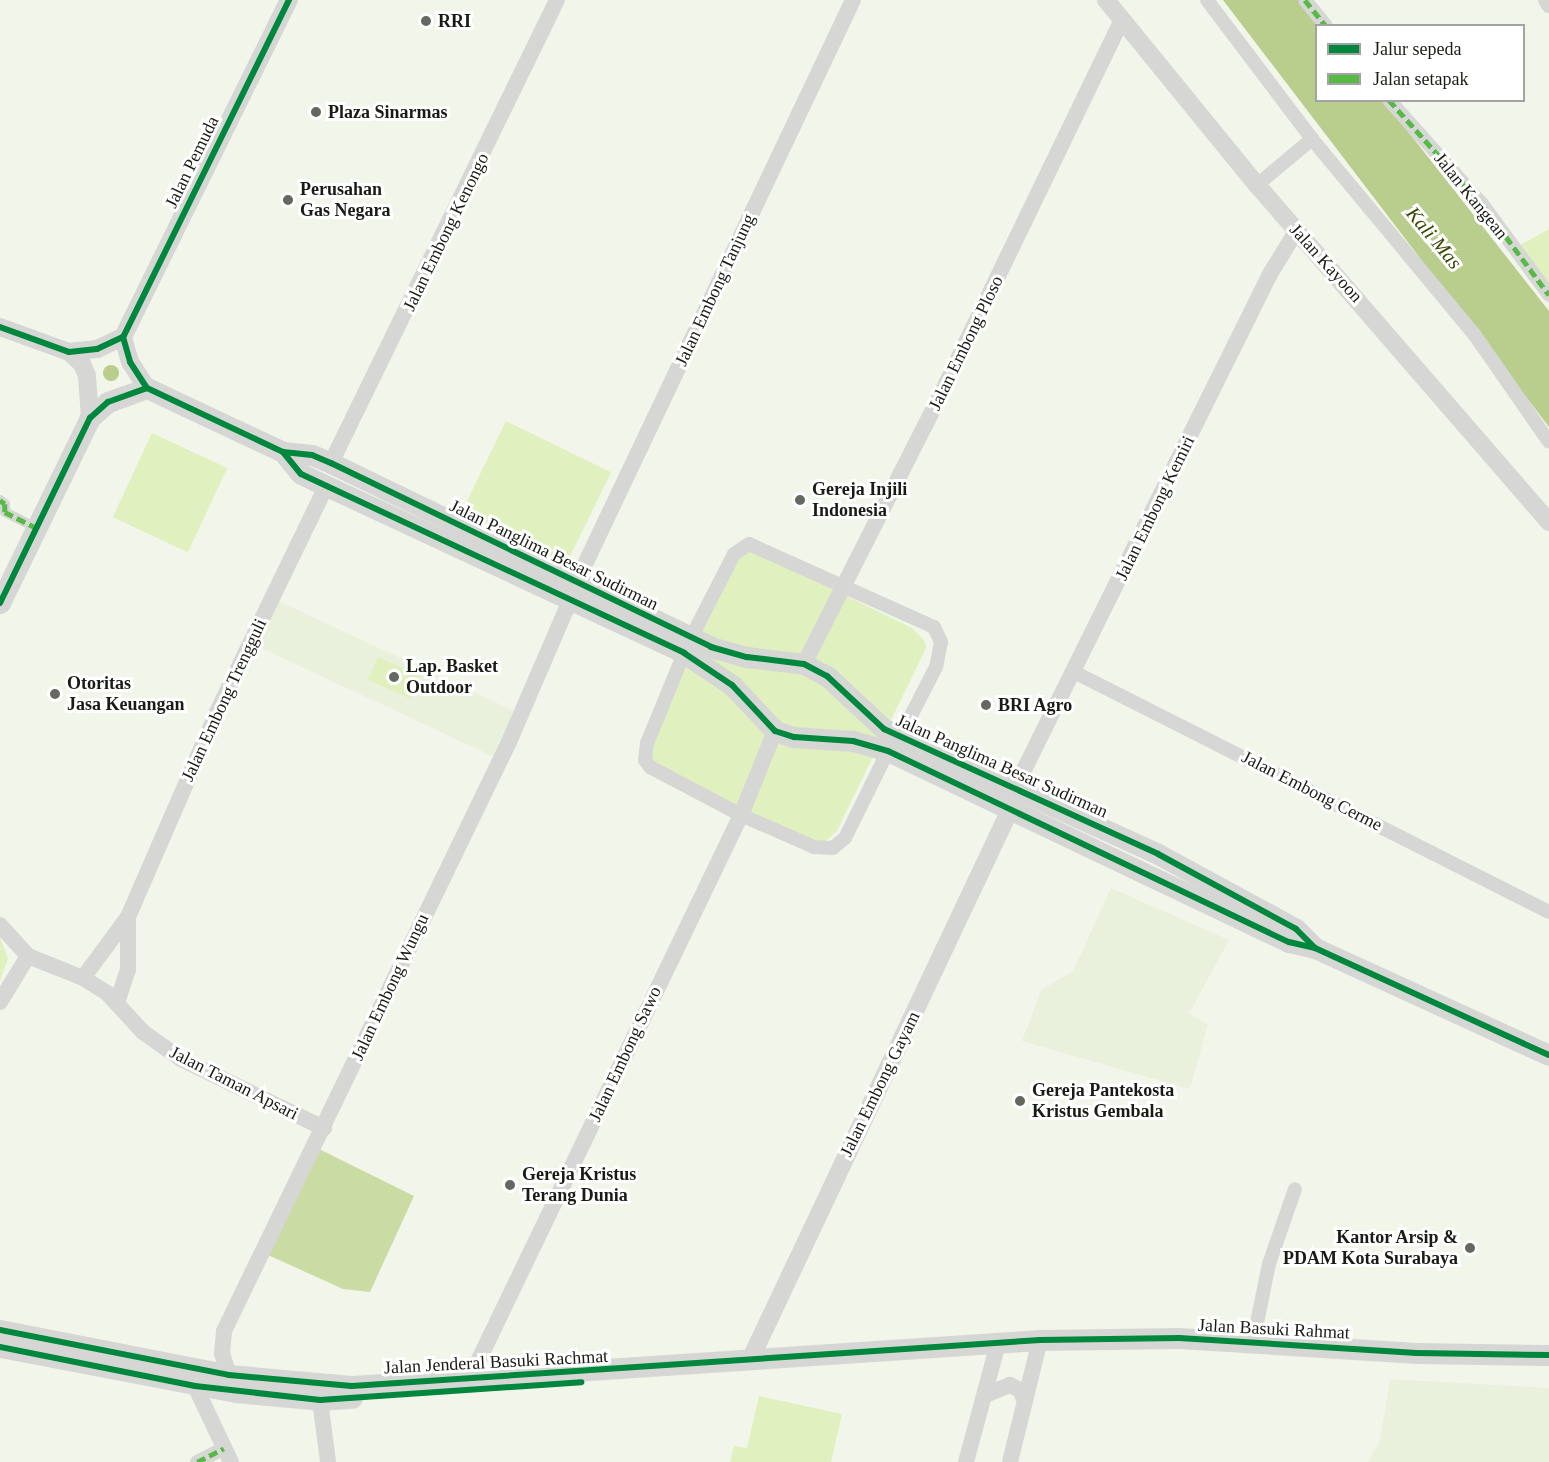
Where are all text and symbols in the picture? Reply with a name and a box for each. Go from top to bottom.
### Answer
place label: RRI [438,10,471,32]
marker: RRI [419,14,433,28]
legend [1315,24,1525,102]
text: Jalur sepeda [1373,39,1461,59]
text: Jalan setapak [1373,69,1468,89]
place label: Plaza Sinarmas [328,101,447,123]
marker: Plaza Sinarmas [309,105,323,119]
street label: Jalan Pemuda [160,113,224,211]
street label: Jalan Kangean [1429,148,1513,244]
street label: Jalan Embong Kenongo [398,150,494,314]
place label: Perusahan Gas Negara [300,179,390,222]
marker: Perusahan Gas Negara [281,193,295,207]
water label: Kali Mas [1401,202,1467,274]
street label: Jalan Embong Tanjung [670,210,760,370]
street label: Jalan Kayoon [1285,219,1367,307]
street label: Jalan Embong Ploso [924,272,1008,414]
street label: Jalan Embong Kemiri [1111,432,1199,584]
place label: Gereja Injili Indonesia [812,479,907,522]
marker: Gereja Injili Indonesia [793,493,807,507]
street label: Jalan Panglima Besar Sudirman [446,495,662,615]
street label: Jalan Embong Trengguli [177,615,271,785]
place label: Lap. Basket Outdoor [406,656,498,698]
marker: Lap. Basket Outdoor [387,670,401,684]
place label: Otoritas Jasa Keuangan [67,673,185,716]
marker: Otoritas Jasa Keuangan [48,687,62,701]
place label: BRI Agro [998,694,1073,716]
marker: BRI Agro [979,698,993,712]
street label: Jalan Panglima Besar Sudirman [893,709,1111,823]
street label: Jalan Embong Cerme [1238,746,1386,836]
street label: Jalan Embong Wungu [347,910,433,1064]
street label: Jalan Embong Sawo [584,983,666,1125]
street label: Jalan Embong Gayam [835,1008,925,1160]
street label: Jalan Taman Apsari [166,1041,302,1125]
place label: Gereja Pantekosta Kristus Gembala [1032,1080,1174,1122]
marker: Gereja Pantekosta Kristus Gembala [1013,1094,1027,1108]
place label: Gereja Kristus Terang Dunia [522,1164,636,1206]
marker: Gereja Kristus Terang Dunia [503,1178,517,1192]
place label: Kantor Arsip & PDAM Kota Surabaya [1283,1227,1458,1270]
marker: Kantor Arsip & PDAM Kota Surabaya [1463,1241,1477,1255]
street label: Jalan Basuki Rahmat [1198,1314,1350,1344]
street label: Jalan Jenderal Basuki Rachmat [383,1345,609,1379]

